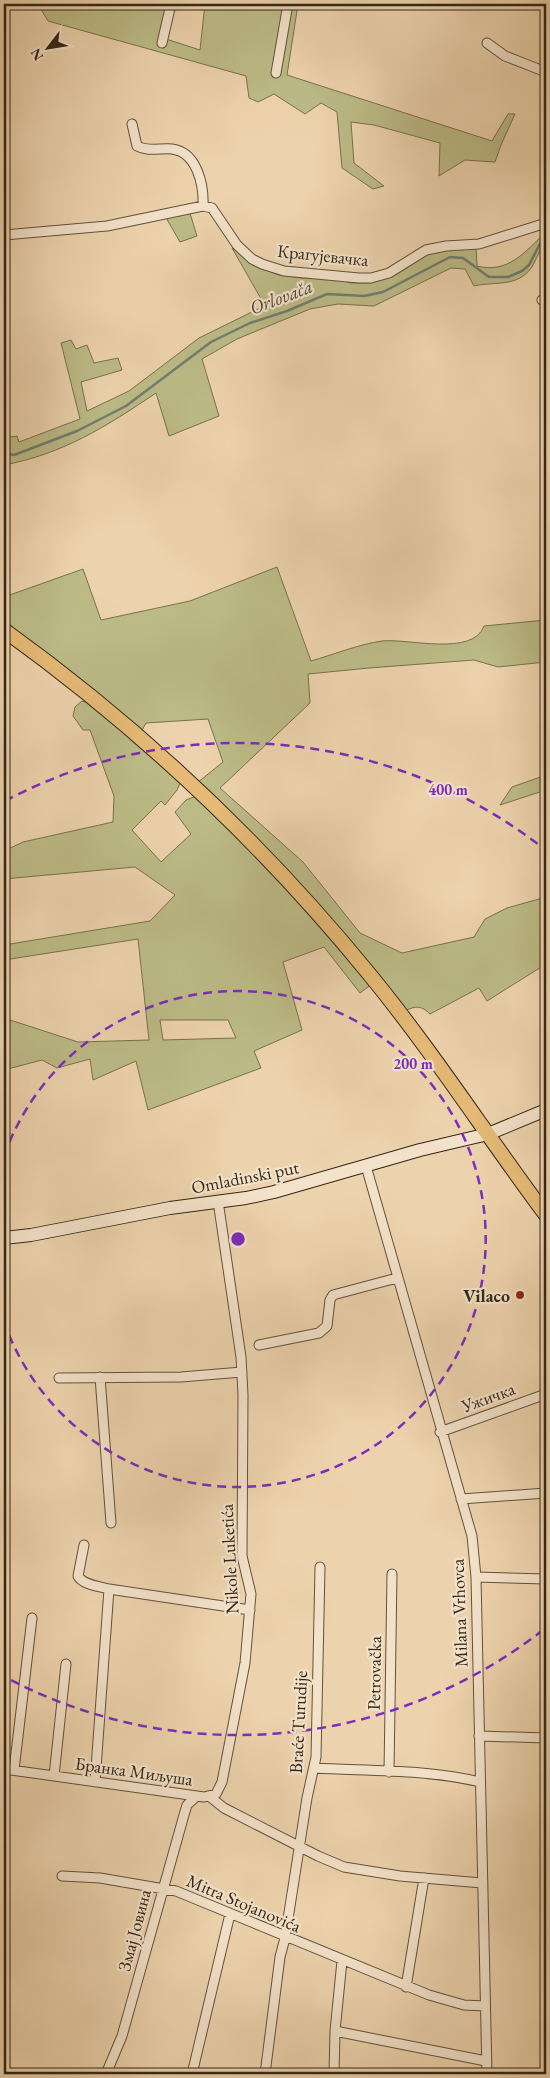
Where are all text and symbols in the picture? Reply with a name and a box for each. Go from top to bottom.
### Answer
north arrow [22,22,72,72]
text: N [26,45,47,64]
street label: Крагујевачка [276,239,370,271]
water label: Orlovača [246,274,316,320]
text: 400 m [428,780,468,799]
text: 200 m [393,1054,433,1073]
street label: Omladinski put [189,1155,301,1199]
centre of rings [229,1230,247,1248]
place label: Vilaco [463,1284,510,1307]
marker: Vilaco [514,1289,526,1301]
street label: Ужичка [457,1376,519,1418]
street label: Nikole Luketića [215,1502,243,1615]
street label: Milana Vrhovca [446,1558,472,1668]
street label: Petrovačka [362,1635,386,1710]
street label: Braće Turudije [284,1670,312,1774]
street label: Бранка Миљуша [74,1751,195,1791]
street label: Mitra Stojanovića [183,1869,305,1938]
street label: Змај Јовина [112,1886,156,1973]

